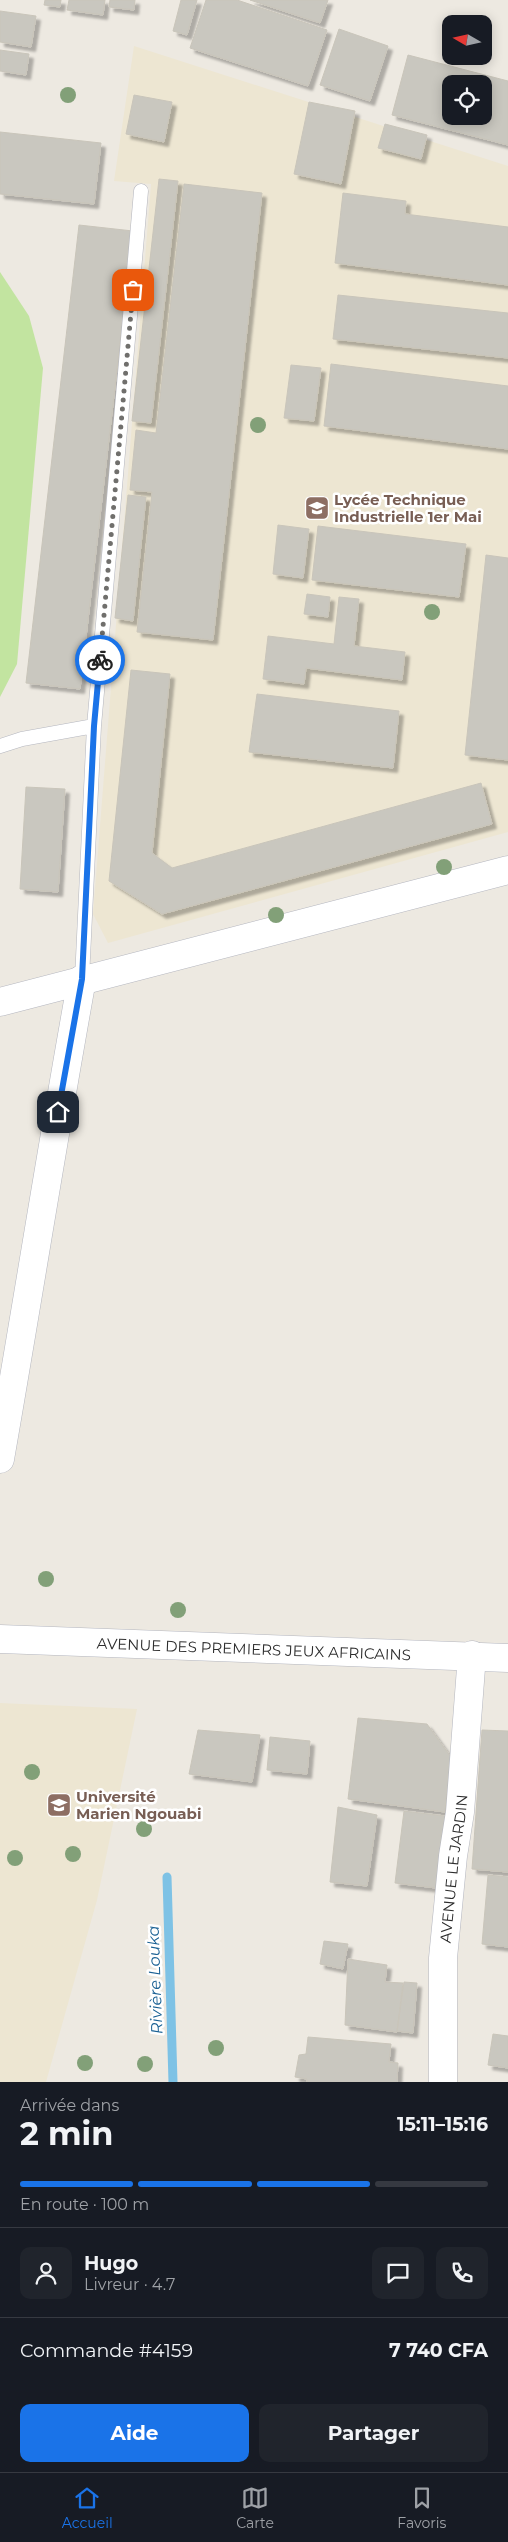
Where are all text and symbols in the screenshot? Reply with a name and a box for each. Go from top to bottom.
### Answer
north arrow [442,15,492,65]
map controls [442,15,492,125]
button: locate [442,75,492,125]
pin [112,269,154,311]
icon: bag [119,276,147,304]
place label: Lycée Technique Industrielle 1er Mai [334,490,482,526]
school or university icon: Lycée Technique Industrielle 1er Mai [304,495,330,521]
courier [75,635,125,685]
icon: bike [86,646,114,674]
pin [37,1091,79,1133]
icon: home [44,1098,72,1126]
street label: AVENUE DES PREMIERS JEUX AFRICAINS [96,1633,411,1664]
place label: Université Marien Ngouabi [76,1787,201,1823]
school or university icon: Université Marien Ngouabi [46,1792,72,1818]
street label: AVENUE LE JARDIN [435,1794,471,1944]
water label: Rivière Louka [144,1925,166,2035]
text: Arrivée dans [20,2096,119,2115]
text: 15:11–15:16 [397,2113,488,2136]
text: 2 min [20,2114,113,2153]
text: En route · 100 m [20,2195,149,2214]
button: person [20,2247,72,2299]
button: chat [372,2247,424,2299]
button: phone [436,2247,488,2299]
text: Hugo [84,2252,138,2275]
text: Livreur · 4.7 [84,2275,175,2294]
text: Commande #4159 [20,2339,193,2362]
text: 7 740 CFA [389,2339,488,2362]
button: Aide [20,2404,249,2462]
button: Partager [259,2404,488,2462]
tab: Accueil [62,2484,113,2532]
tab: Carte [236,2484,274,2532]
tab: Favoris [397,2484,446,2532]

